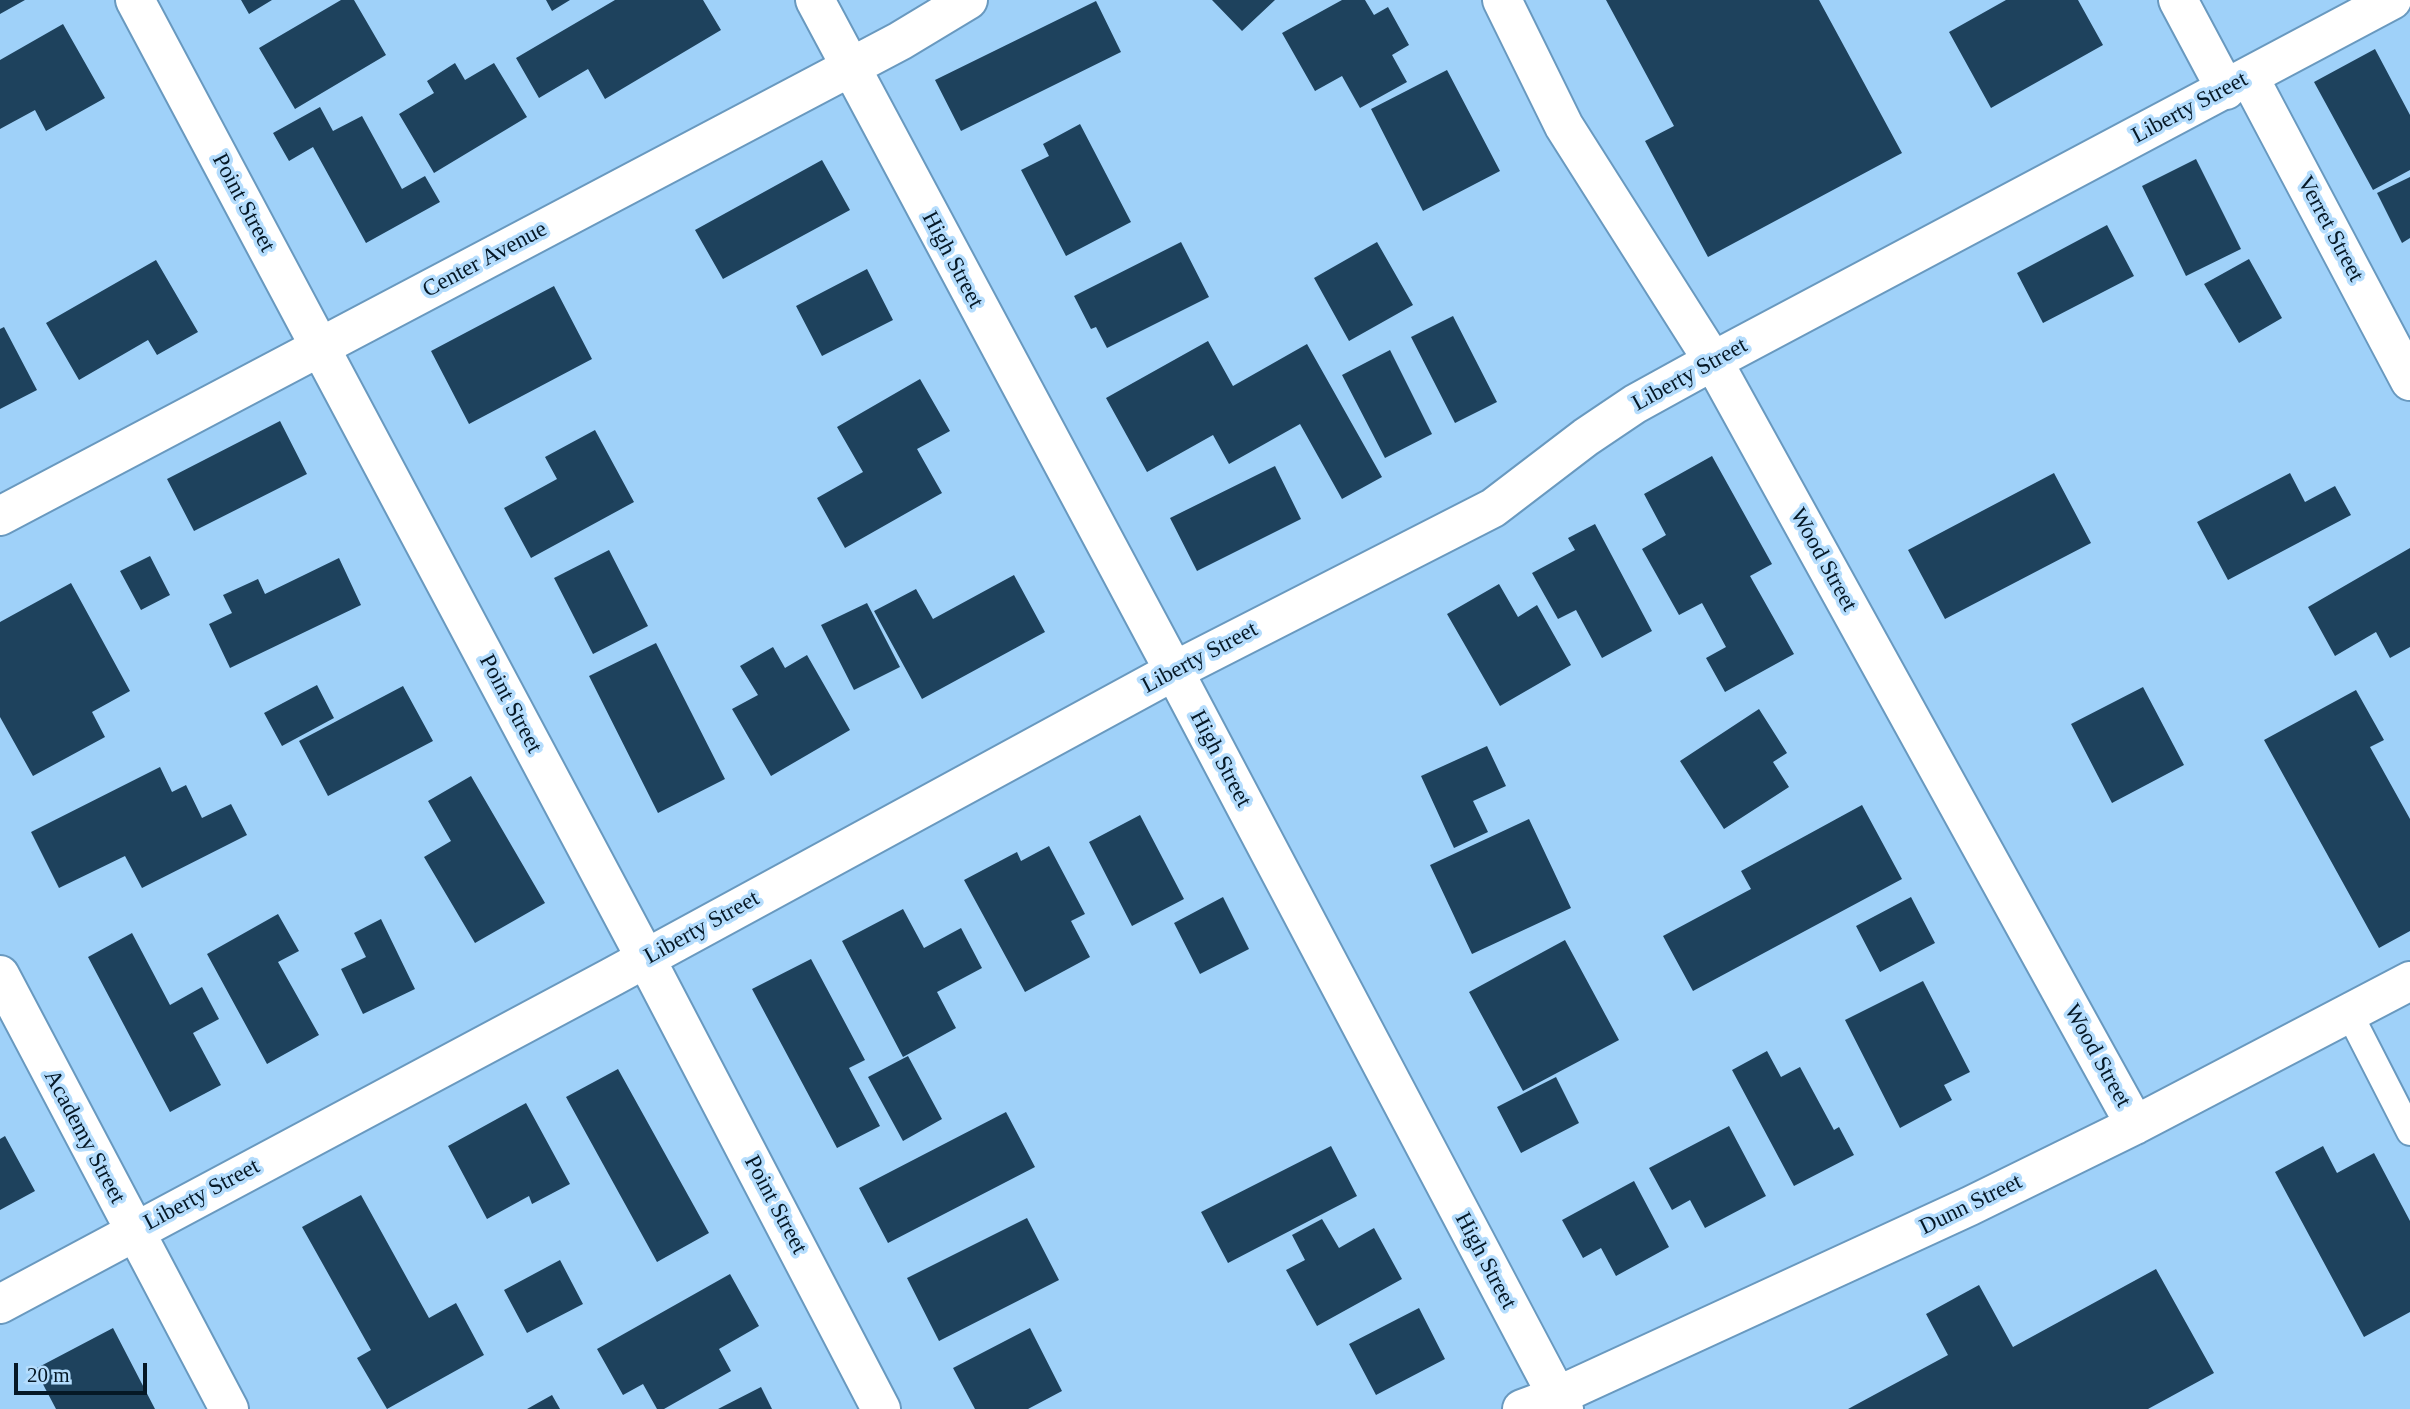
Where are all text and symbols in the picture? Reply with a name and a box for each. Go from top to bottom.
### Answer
street label: Liberty Street [2127,66,2253,150]
street label: Point Street [205,149,281,257]
street label: Verret Street [2291,171,2369,287]
street label: High Street [915,207,989,313]
street label: Center Avenue [418,216,552,304]
street label: Liberty Street [1628,332,1752,418]
street label: Wood Street [1783,504,1863,616]
street label: Liberty Street [1137,616,1263,700]
street label: Point Street [472,650,548,758]
street label: High Street [1183,706,1257,812]
street label: Liberty Street [640,885,764,971]
street label: Wood Street [2057,1000,2137,1112]
street label: Academy Street [37,1065,131,1209]
street label: Point Street [737,1151,813,1259]
street label: Liberty Street [139,1153,265,1237]
street label: Dunn Street [1915,1168,2027,1242]
street label: High Street [1448,1208,1522,1314]
scale bar [18,1350,150,1394]
text: 20 m [27,1363,70,1387]

